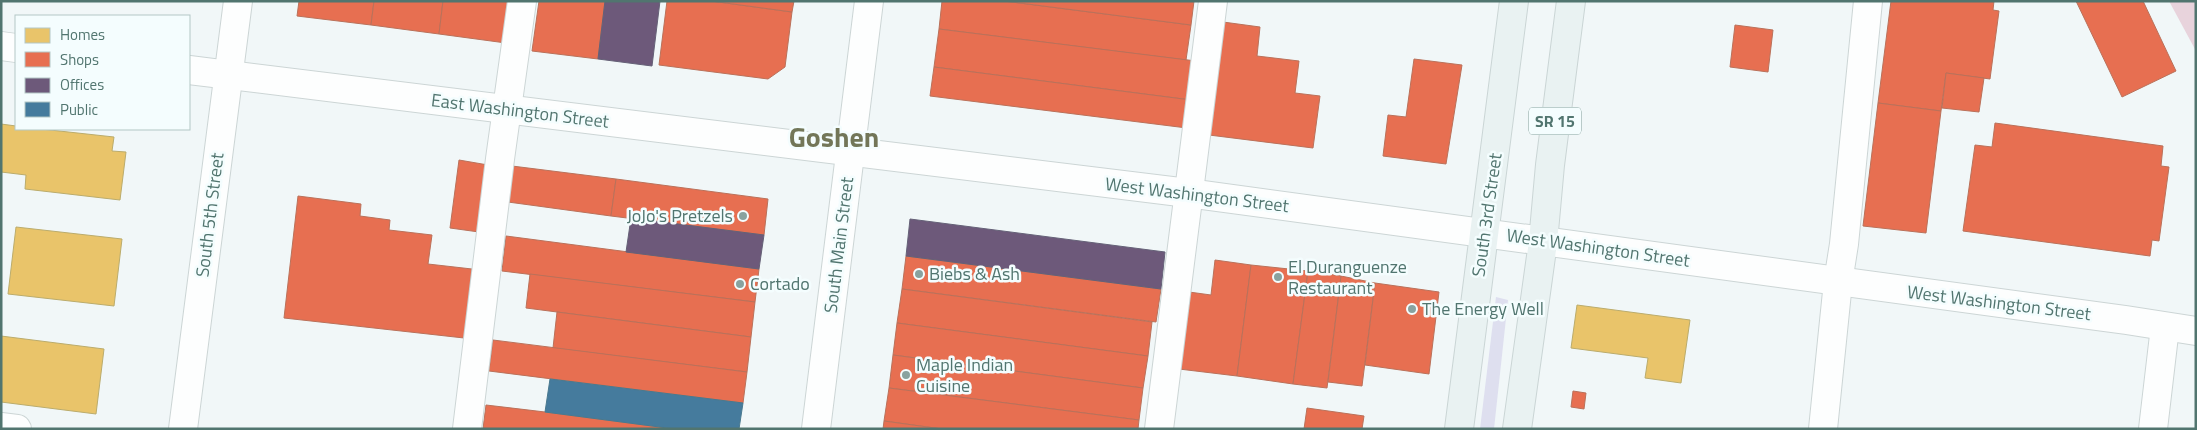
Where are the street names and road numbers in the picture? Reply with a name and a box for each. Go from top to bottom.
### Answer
street label: East Washington Street [430,86,611,135]
road number: SR 15 [1529,108,1581,134]
street label: South 5th Street [188,150,231,279]
street label: South 3rd Street [1464,151,1509,279]
street label: West Washington Street [1104,170,1291,219]
street label: South Main Street [817,175,860,315]
street label: West Washington Street [1505,221,1692,274]
street label: West Washington Street [1906,278,2093,327]

